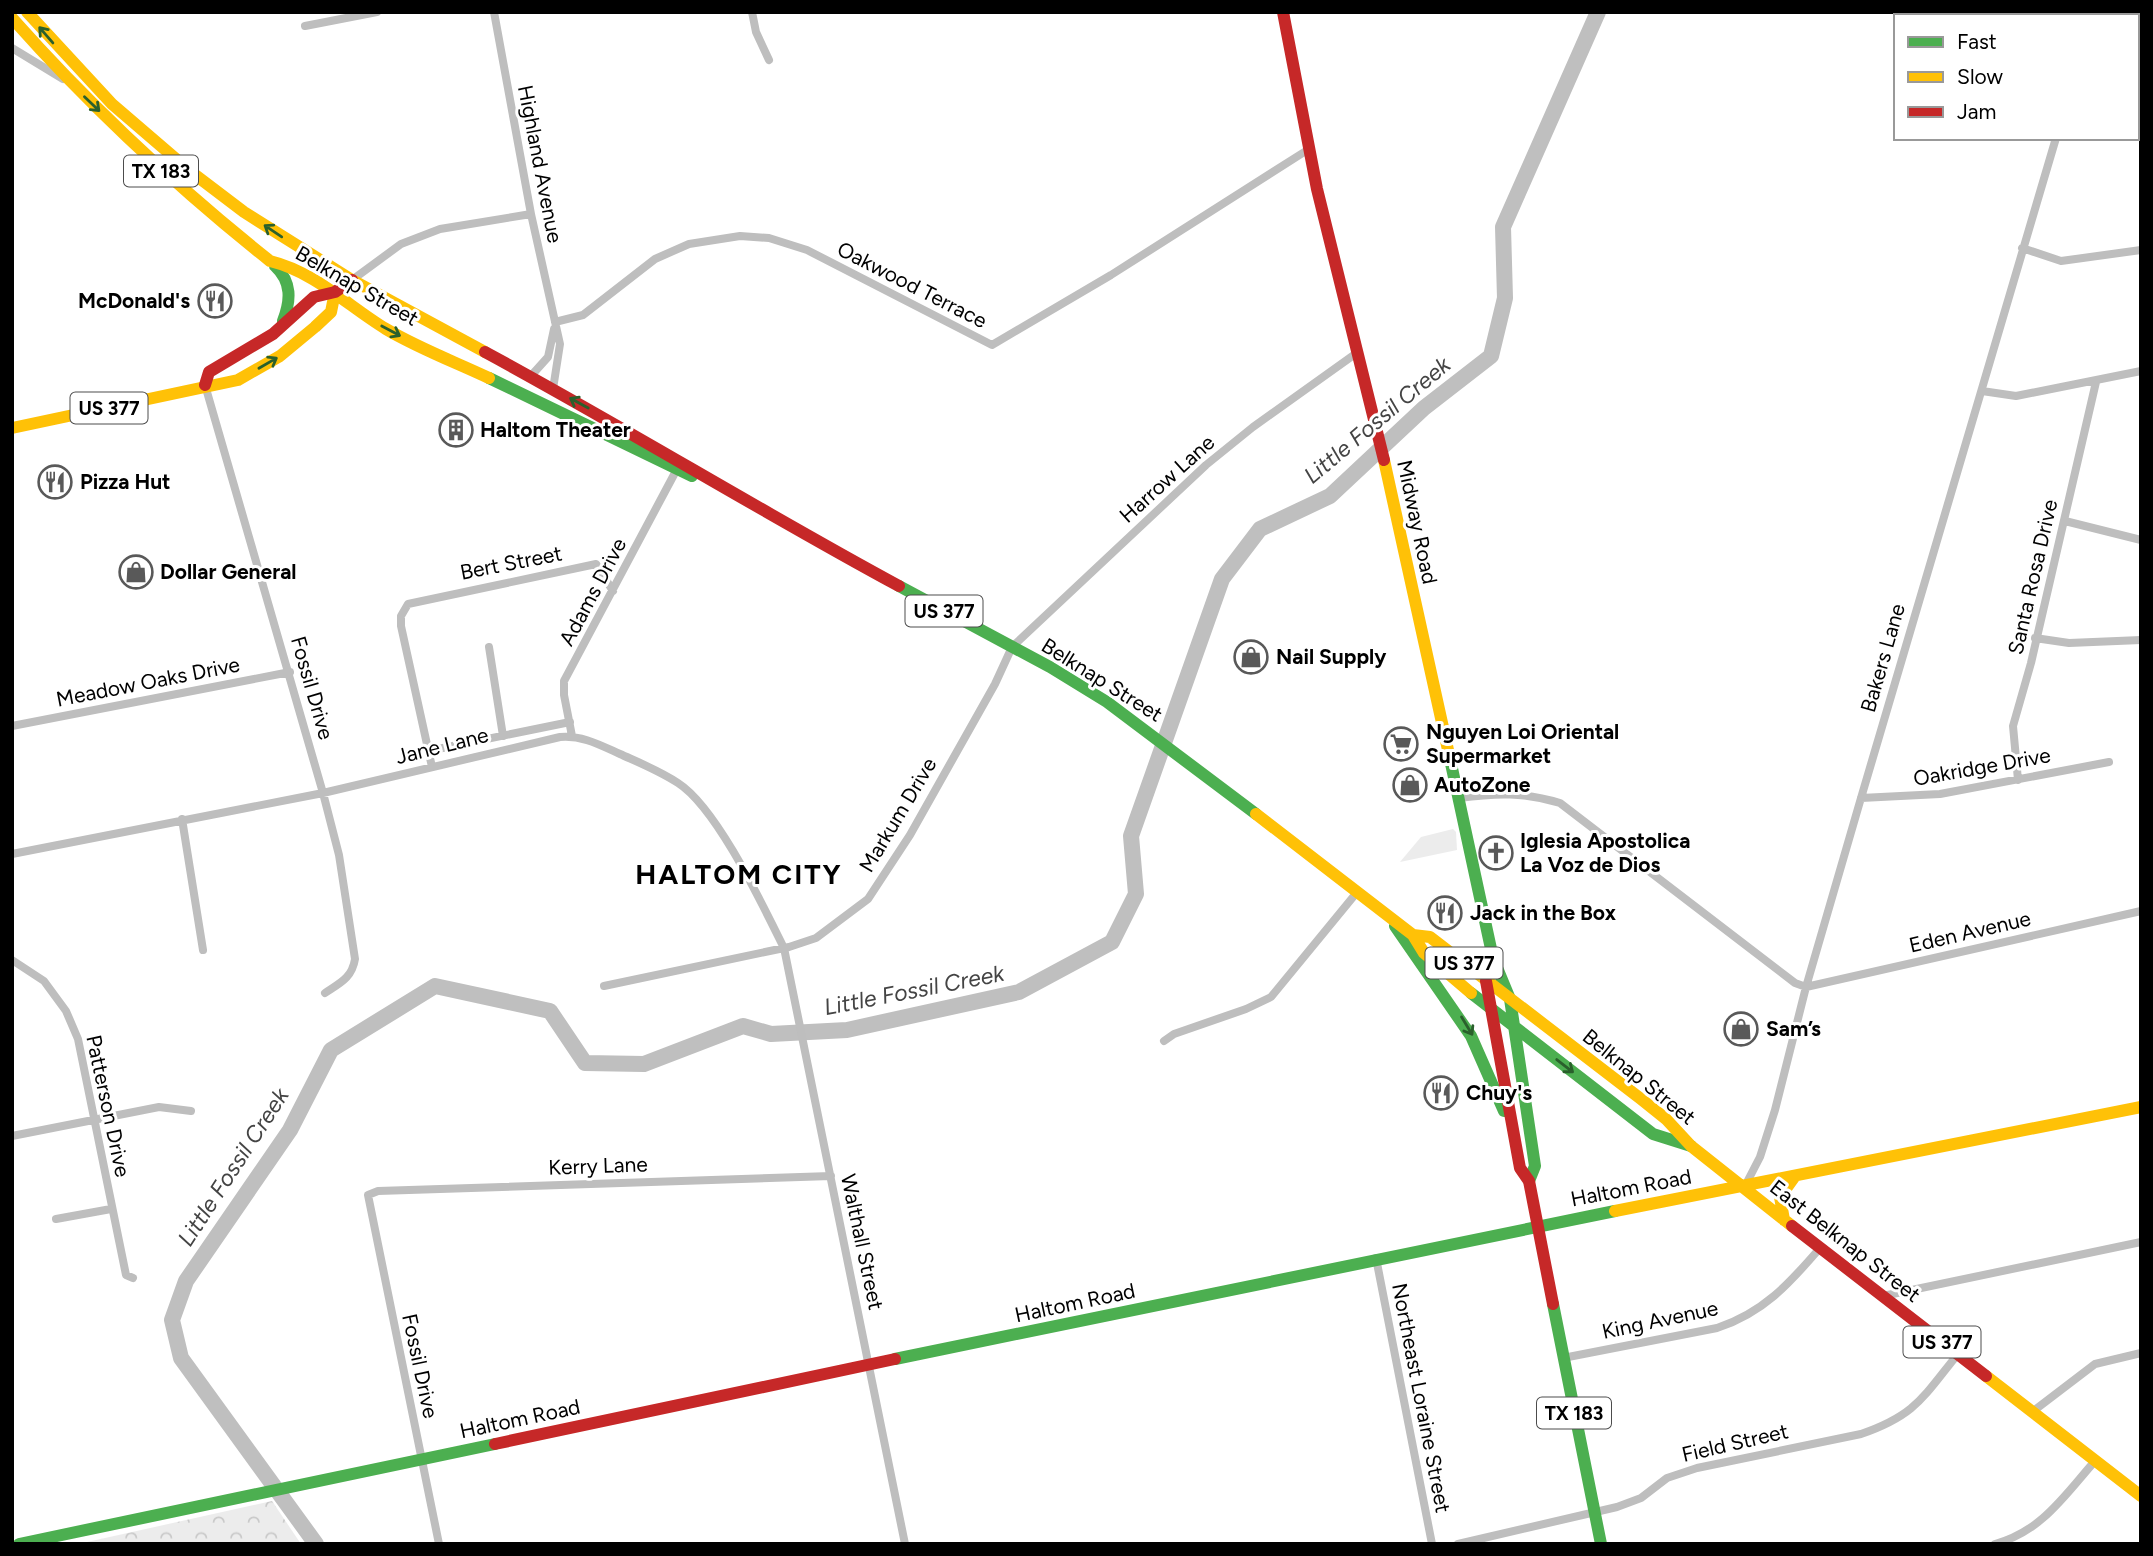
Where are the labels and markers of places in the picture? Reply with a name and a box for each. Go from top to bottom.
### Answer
restaurant icon: McDonald's [196,282,234,320]
place label: McDonald's [78,288,190,313]
building icon: Haltom Theater [437,411,475,449]
place label: Haltom Theater [480,417,631,442]
restaurant icon: Pizza Hut [36,463,74,501]
place label: Pizza Hut [80,469,171,494]
shop icon: Dollar General [117,553,155,591]
place label: Dollar General [160,559,297,584]
shop icon: Nail Supply [1232,638,1270,676]
place label: Nail Supply [1276,644,1387,669]
place label: Nguyen Loi Oriental Supermarket [1426,719,1619,768]
supermarket icon: Nguyen Loi Oriental Supermarket [1382,725,1420,763]
shop icon: AutoZone [1391,766,1429,804]
place label: AutoZone [1434,772,1531,797]
place label: Iglesia Apostolica La Voz de Dios [1520,828,1690,877]
church icon: Iglesia Apostolica La Voz de Dios [1477,834,1515,872]
restaurant icon: Jack in the Box [1426,894,1464,932]
place label: Jack in the Box [1470,900,1617,925]
shop icon: Sam’s [1722,1010,1760,1048]
place label: Sam’s [1766,1016,1821,1041]
restaurant icon: Chuy's [1422,1074,1460,1112]
place label: Chuy's [1466,1080,1532,1105]

